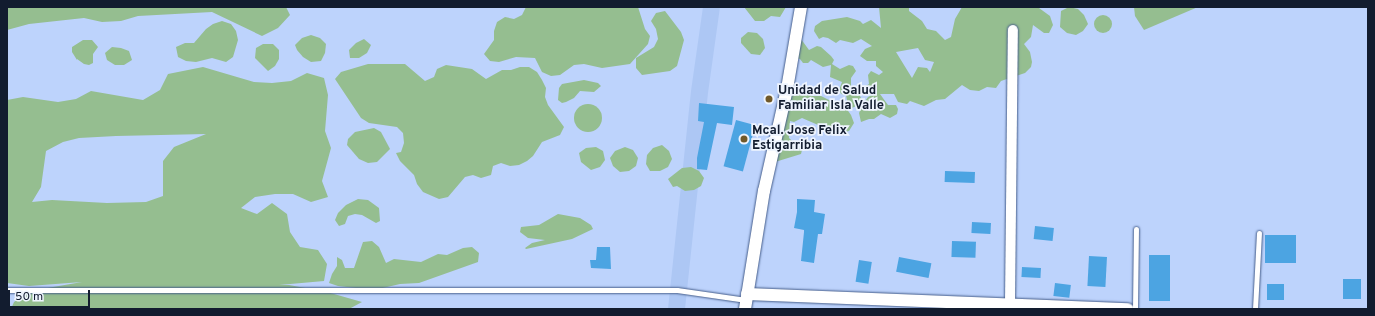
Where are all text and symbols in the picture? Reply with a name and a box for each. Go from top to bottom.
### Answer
place label: Unidad de Salud Familiar Isla Valle [778,84,885,115]
marker: Unidad de Salud Familiar Isla Valle [763,93,775,105]
place label: Mcal. Jose Felix Estigarribia [752,124,847,155]
marker: Mcal. Jose Felix Estigarribia [739,134,749,144]
scale bar [10,282,92,308]
text: 50 m [15,289,43,305]

